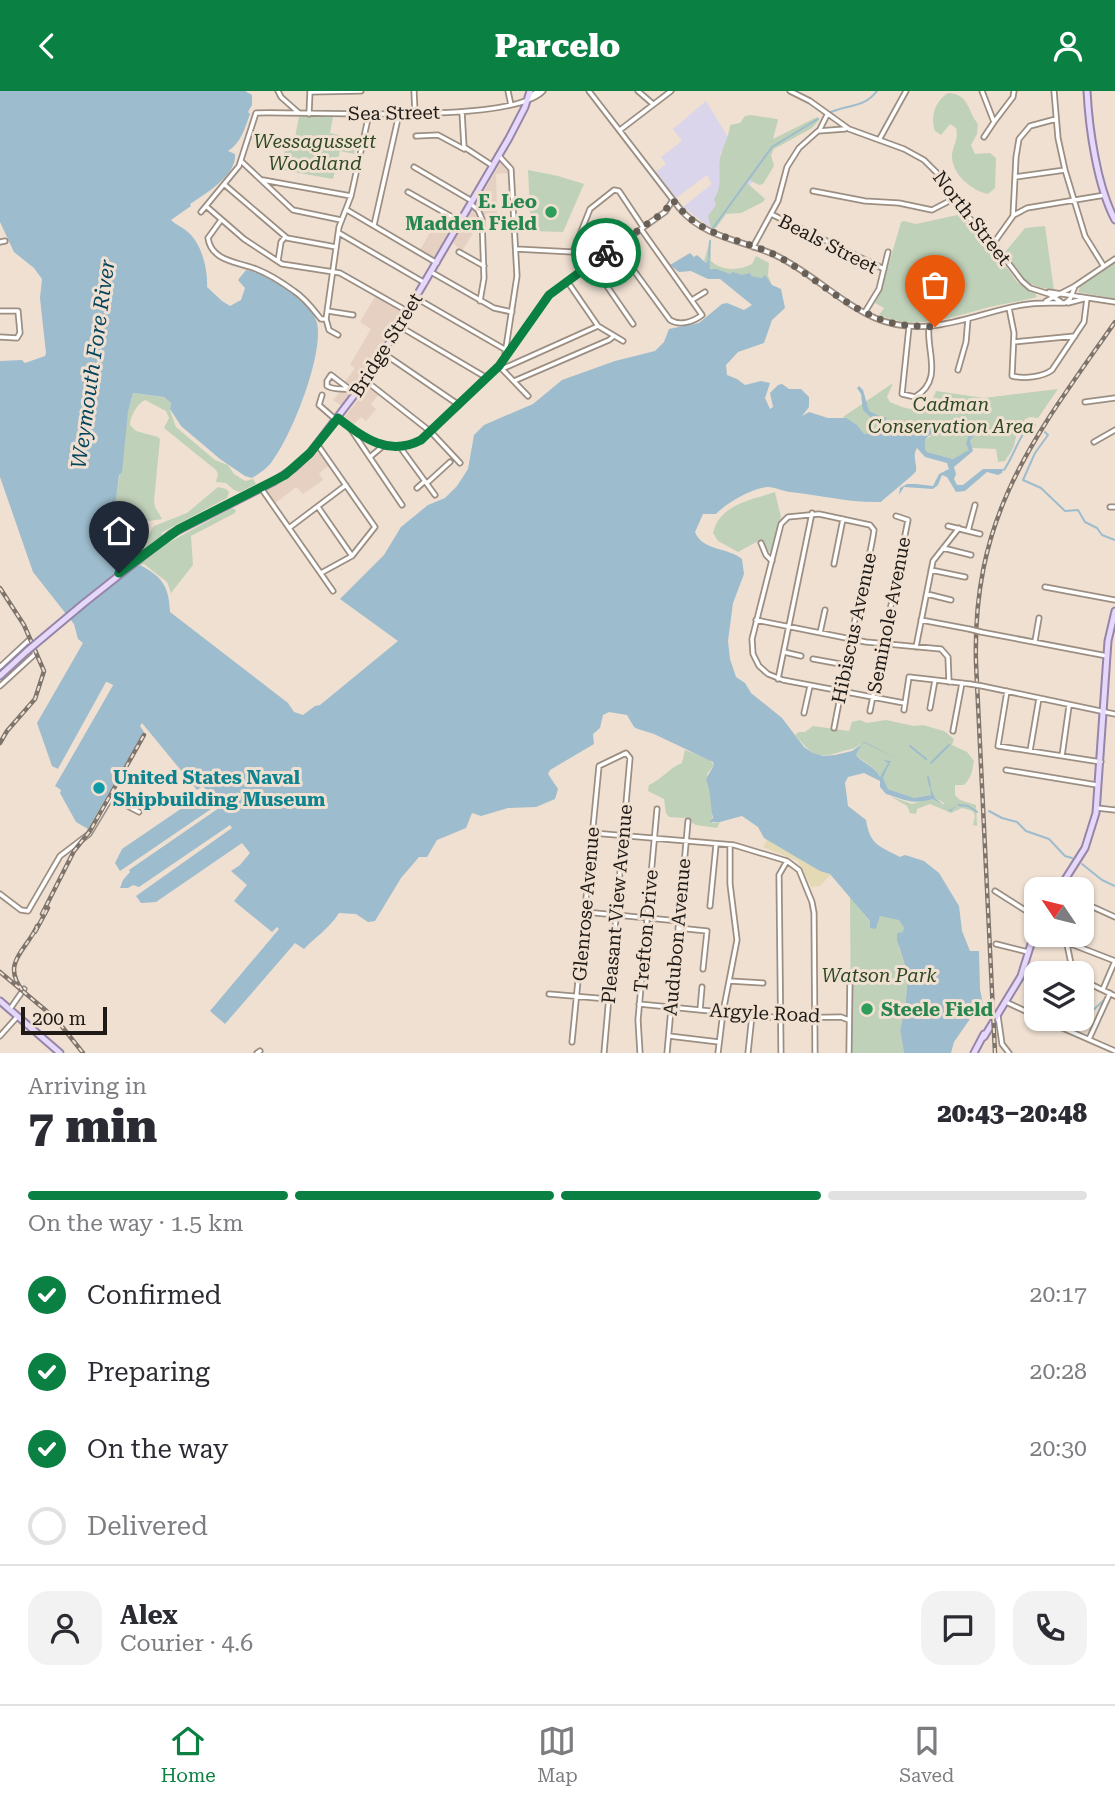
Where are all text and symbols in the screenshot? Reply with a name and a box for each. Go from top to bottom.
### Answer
icon: back [28,27,66,65]
text: Parcelo [495,27,620,65]
icon: person [1049,27,1087,65]
street label: Sea Street [348,101,440,125]
park label: Wessagussett Woodland [254,130,376,175]
street label: North Street [928,166,1016,270]
place label: E. Leo Madden Field [405,190,537,235]
marker: E. Leo Madden Field [543,204,559,220]
street label: Beals Street [775,209,881,279]
courier [571,218,641,288]
icon: bike [587,234,625,272]
pin [905,255,965,327]
water label: Weymouth Fore River [66,258,120,470]
icon: bag [916,266,954,304]
street label: Bridge Street [345,289,427,401]
park label: Cadman Conservation Area [868,393,1034,438]
pin [89,501,149,573]
icon: home [100,512,138,550]
street label: Seminole Avenue [863,535,915,695]
street label: Hibiscus Avenue [827,550,881,706]
place label: United States Naval Shipbuilding Museum [113,766,326,811]
marker: United States Naval Shipbuilding Museum [91,780,107,796]
street label: Pleasant View Avenue [597,803,637,1005]
street label: Glenrose Avenue [568,826,604,982]
street label: Audubon Avenue [659,857,695,1017]
street label: Trefton Drive [629,868,663,994]
north arrow [1024,877,1094,947]
map controls [1024,877,1094,1031]
button: layers [1024,961,1094,1031]
park label: Watson Park [821,964,937,987]
place label: Steele Field [881,998,993,1021]
street label: Argyle Road [709,999,821,1027]
marker: Steele Field [859,1001,875,1017]
scale bar [21,1004,107,1036]
text: 200 m [32,1007,86,1030]
text: Arriving in [28,1073,147,1100]
text: 20:43–20:48 [937,1098,1087,1128]
text: 7 min [28,1099,157,1153]
text: On the way · 1.5 km [28,1210,243,1237]
icon: check [28,1276,66,1314]
text: Confirmed [87,1280,222,1310]
text: 20:17 [1030,1281,1087,1308]
icon: check [28,1353,66,1391]
text: Preparing [87,1357,210,1387]
text: 20:28 [1030,1358,1087,1385]
icon: check [28,1430,66,1468]
text: On the way [87,1434,228,1464]
text: 20:30 [1030,1435,1087,1462]
text: Delivered [87,1511,208,1541]
button: person [28,1591,102,1665]
button: chat [921,1591,995,1665]
button: phone [1013,1591,1087,1665]
text: Alex [120,1600,178,1630]
text: Courier · 4.6 [120,1630,253,1657]
tab: Home [161,1722,216,1787]
tab: Map [537,1722,578,1787]
tab: Saved [899,1722,954,1787]

